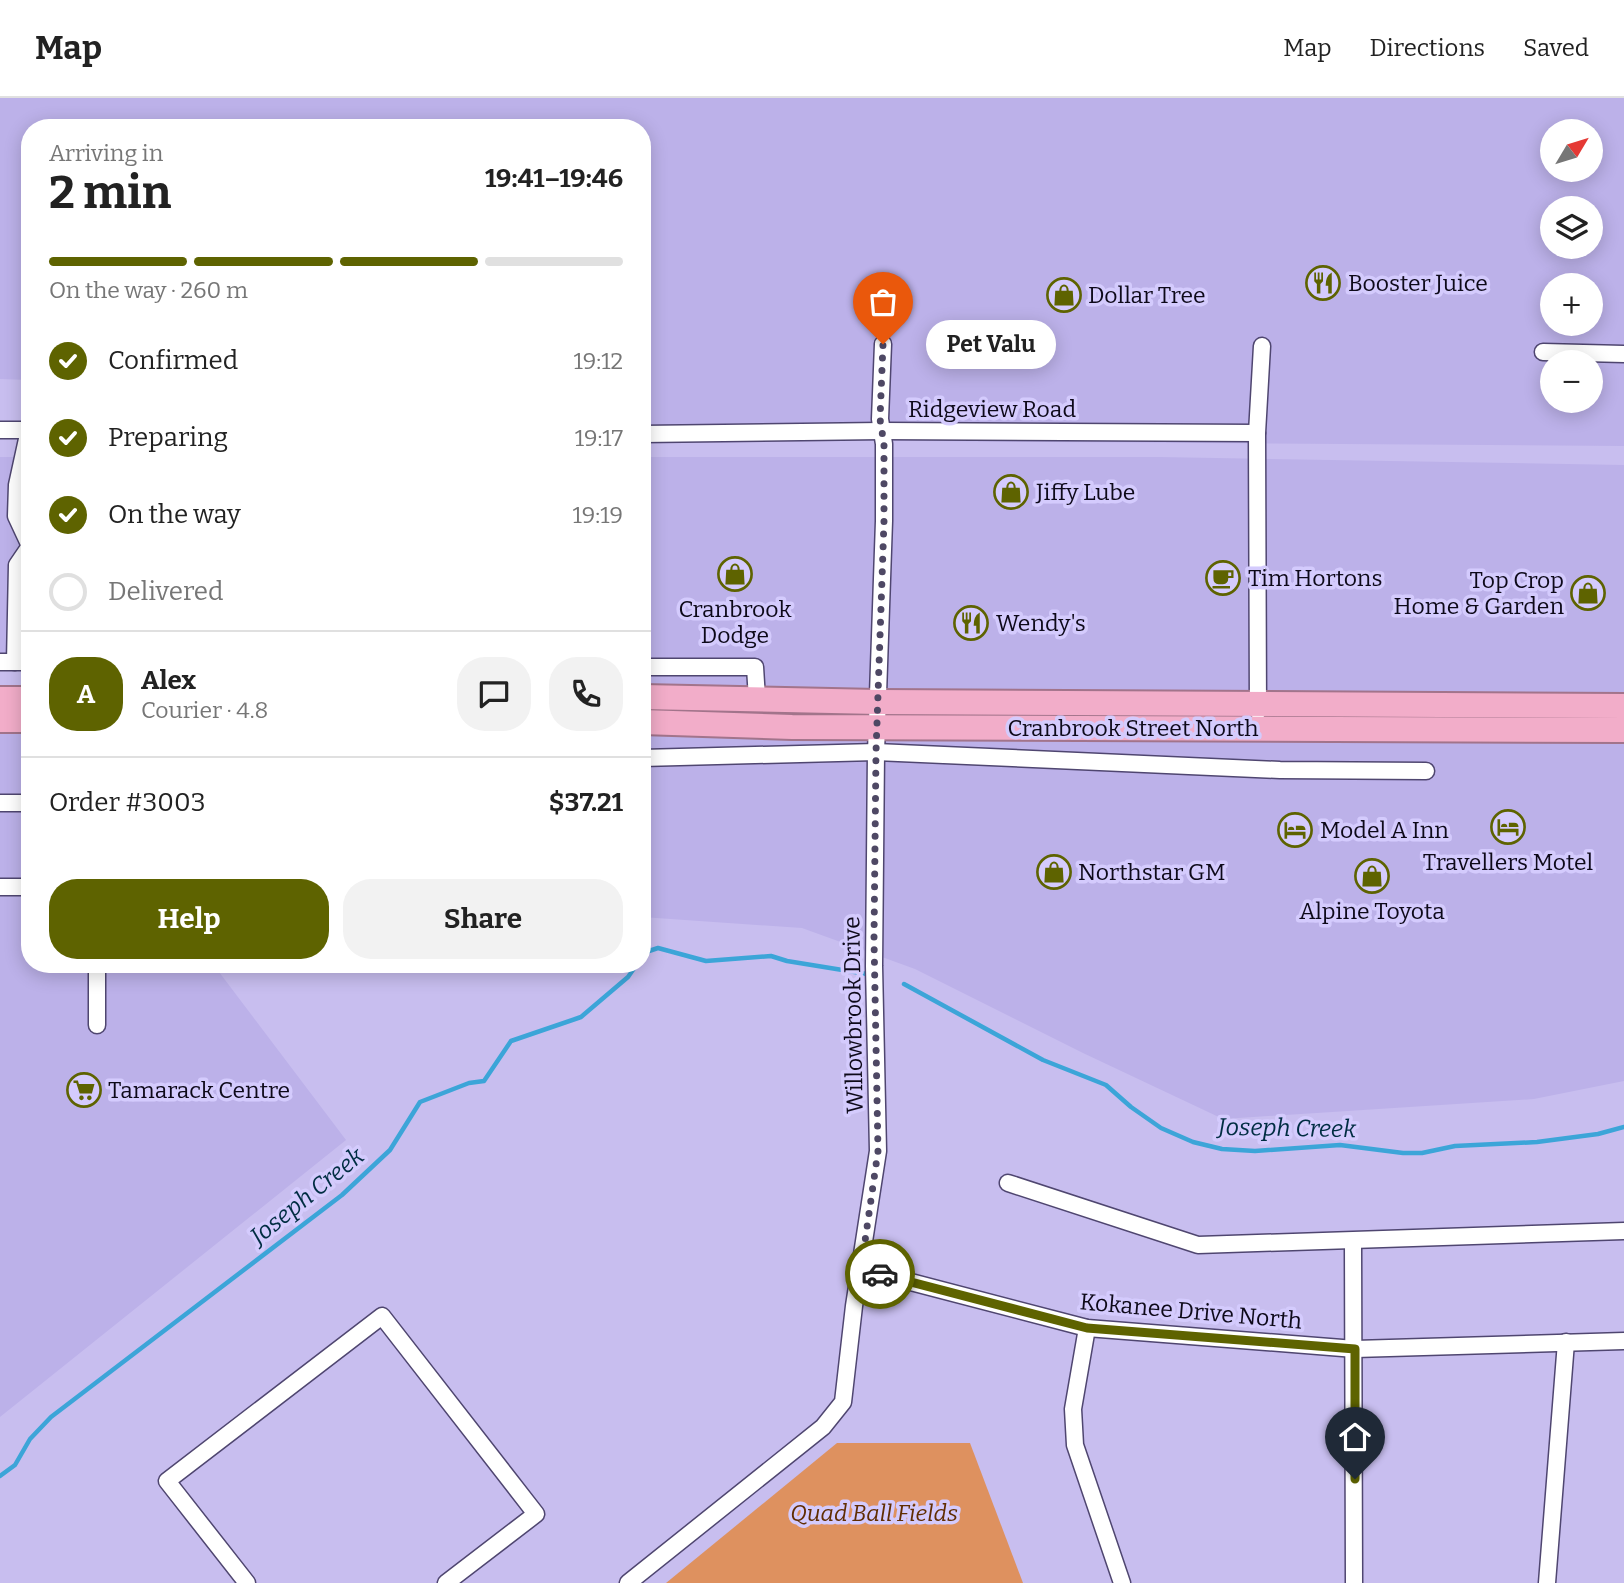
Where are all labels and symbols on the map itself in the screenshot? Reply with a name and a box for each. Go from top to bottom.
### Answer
north arrow [1540,119,1603,182]
restaurant icon: Booster Juice [1304,264,1342,302]
place label: Booster Juice [1348,269,1488,297]
pin [853,272,913,344]
shop icon: Dollar Tree [1045,276,1083,314]
place label: Dollar Tree [1088,281,1206,309]
callout: Pet Valu [925,320,1054,368]
street label: Ridgeview Road [908,395,1076,423]
shop icon: Jiffy Lube [992,473,1030,511]
place label: Jiffy Lube [1035,478,1135,506]
shop icon: Cranbrook Dodge [716,555,754,593]
cafe icon: Tim Hortons [1204,559,1242,597]
place label: Tim Hortons [1248,564,1382,592]
place label: Top Crop Home & Garden [1394,566,1564,620]
shop icon: Top Crop Home & Garden [1569,574,1607,612]
place label: Cranbrook Dodge [678,595,792,649]
restaurant icon: Wendy's [952,604,990,642]
place label: Wendy's [996,609,1086,637]
street label: Cranbrook Street North [1008,714,1258,742]
hotel icon: Travellers Motel [1489,808,1527,846]
hotel icon: Model A Inn [1276,811,1314,849]
place label: Model A Inn [1320,816,1449,844]
place label: Travellers Motel [1423,848,1594,876]
shop icon: Northstar GM [1035,853,1073,891]
shop icon: Alpine Toyota [1353,857,1391,895]
place label: Northstar GM [1078,858,1226,886]
place label: Alpine Toyota [1299,897,1445,925]
street label: Willowbrook Drive [837,916,869,1114]
supermarket icon: Tamarack Centre [65,1071,103,1109]
place label: Tamarack Centre [108,1076,290,1104]
water label: Joseph Creek [1216,1113,1357,1143]
water label: Joseph Creek [243,1141,370,1252]
courier [845,1239,915,1309]
street label: Kokanee Drive North [1079,1287,1303,1335]
pin [1325,1407,1385,1479]
park label: Quad Ball Fields [790,1499,958,1527]

